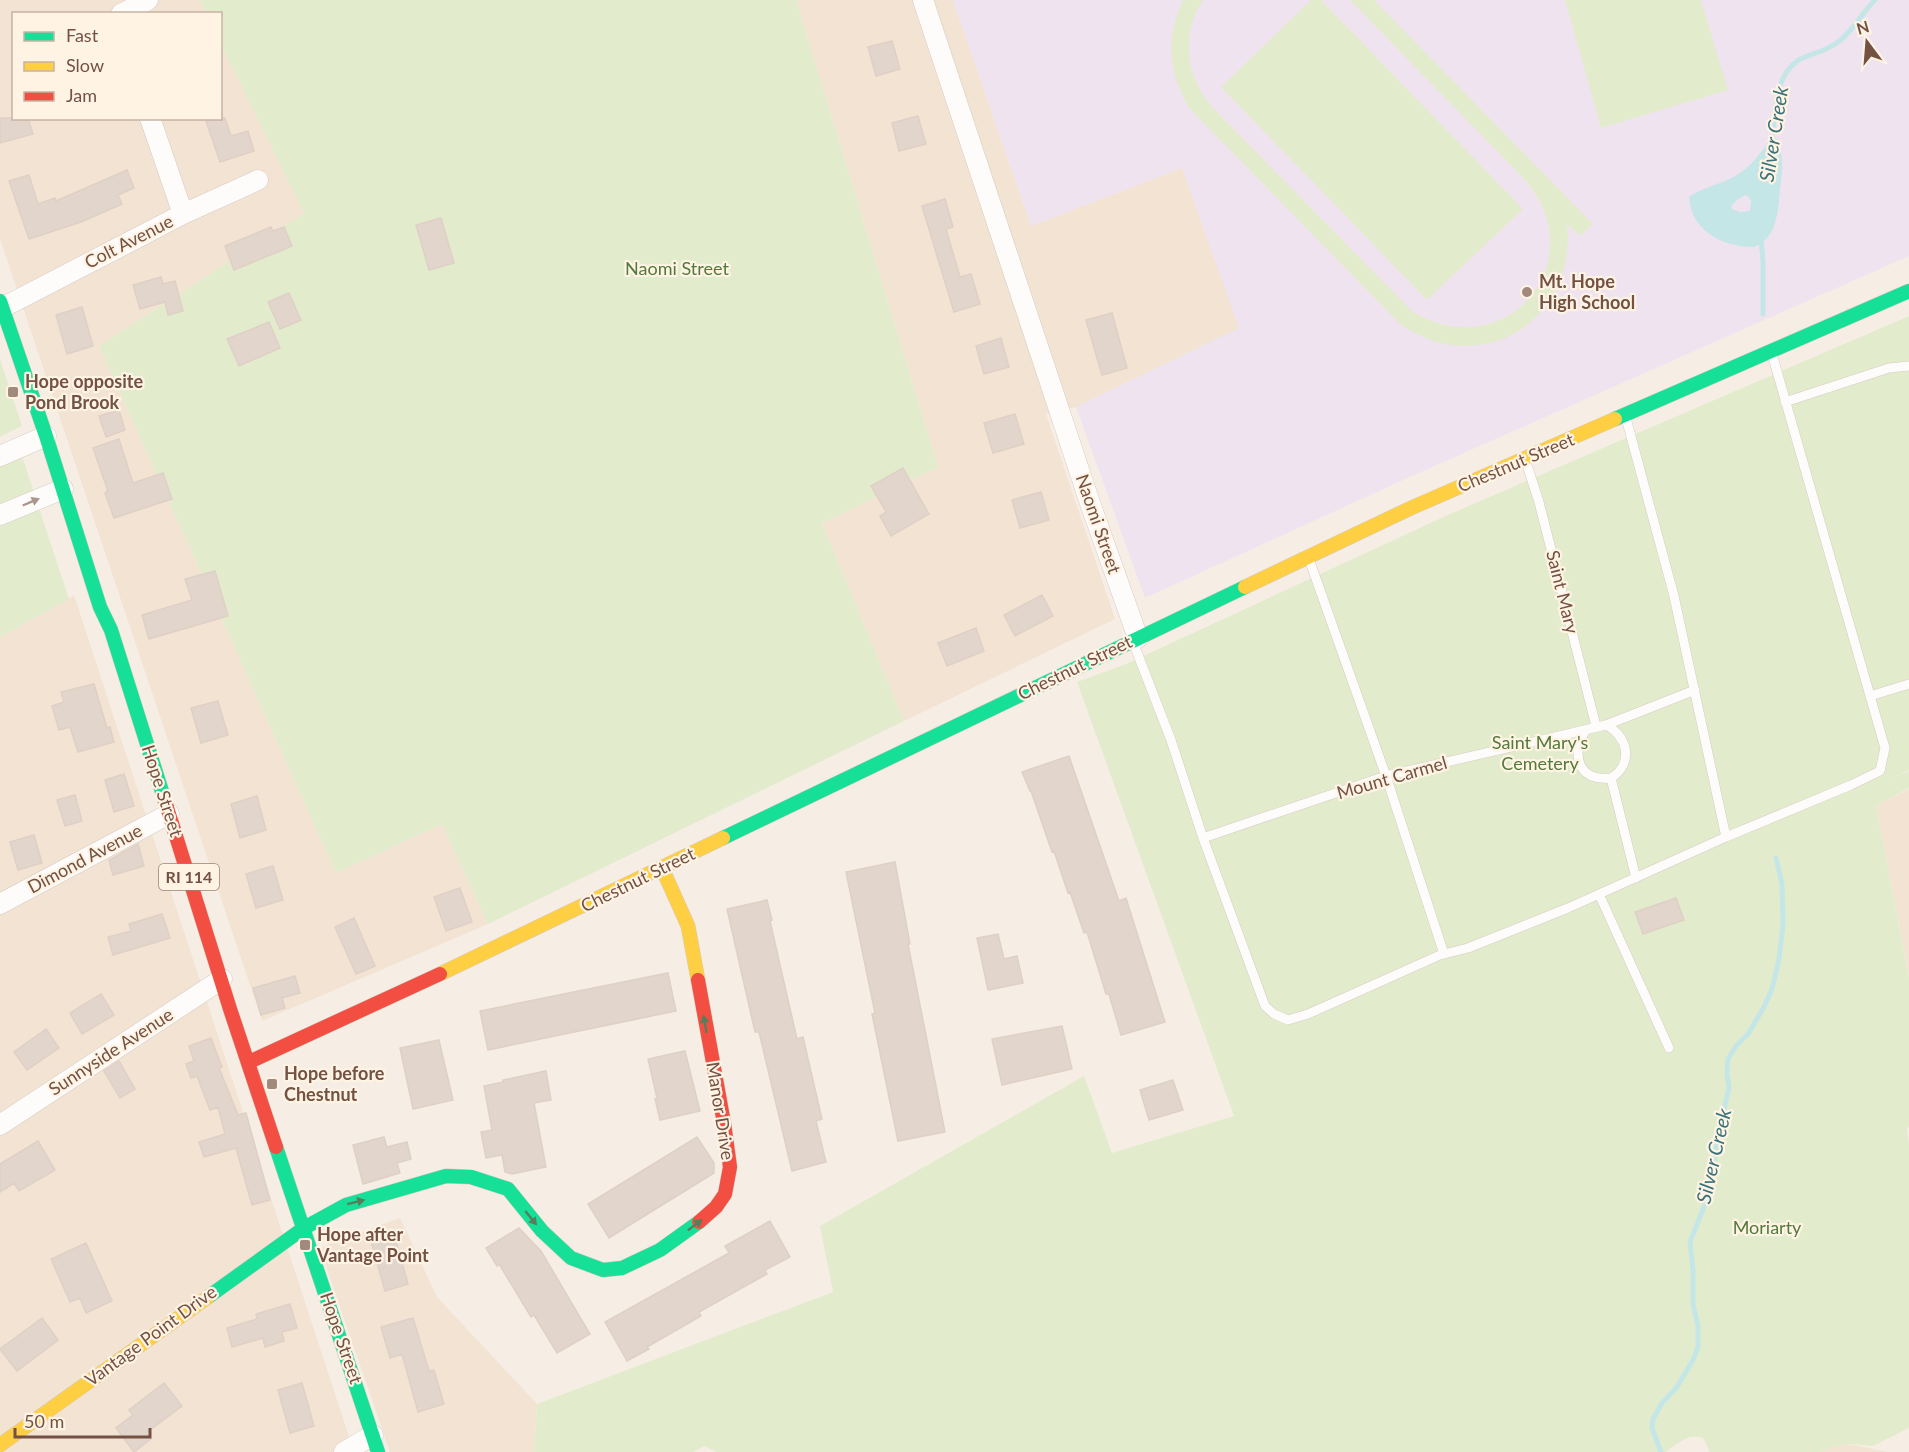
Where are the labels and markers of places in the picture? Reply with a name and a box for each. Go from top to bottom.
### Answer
place label: Mt. Hope High School [1539,270,1635,313]
marker: Mt. Hope High School [1520,285,1534,299]
place label: Hope opposite Pond Brook [25,370,143,413]
marker: Hope opposite Pond Brook [6,385,20,399]
place label: Hope before Chestnut [284,1062,385,1105]
marker: Hope before Chestnut [265,1077,279,1091]
place label: Hope after Vantage Point [316,1223,429,1266]
marker: Hope after Vantage Point [298,1238,312,1252]

